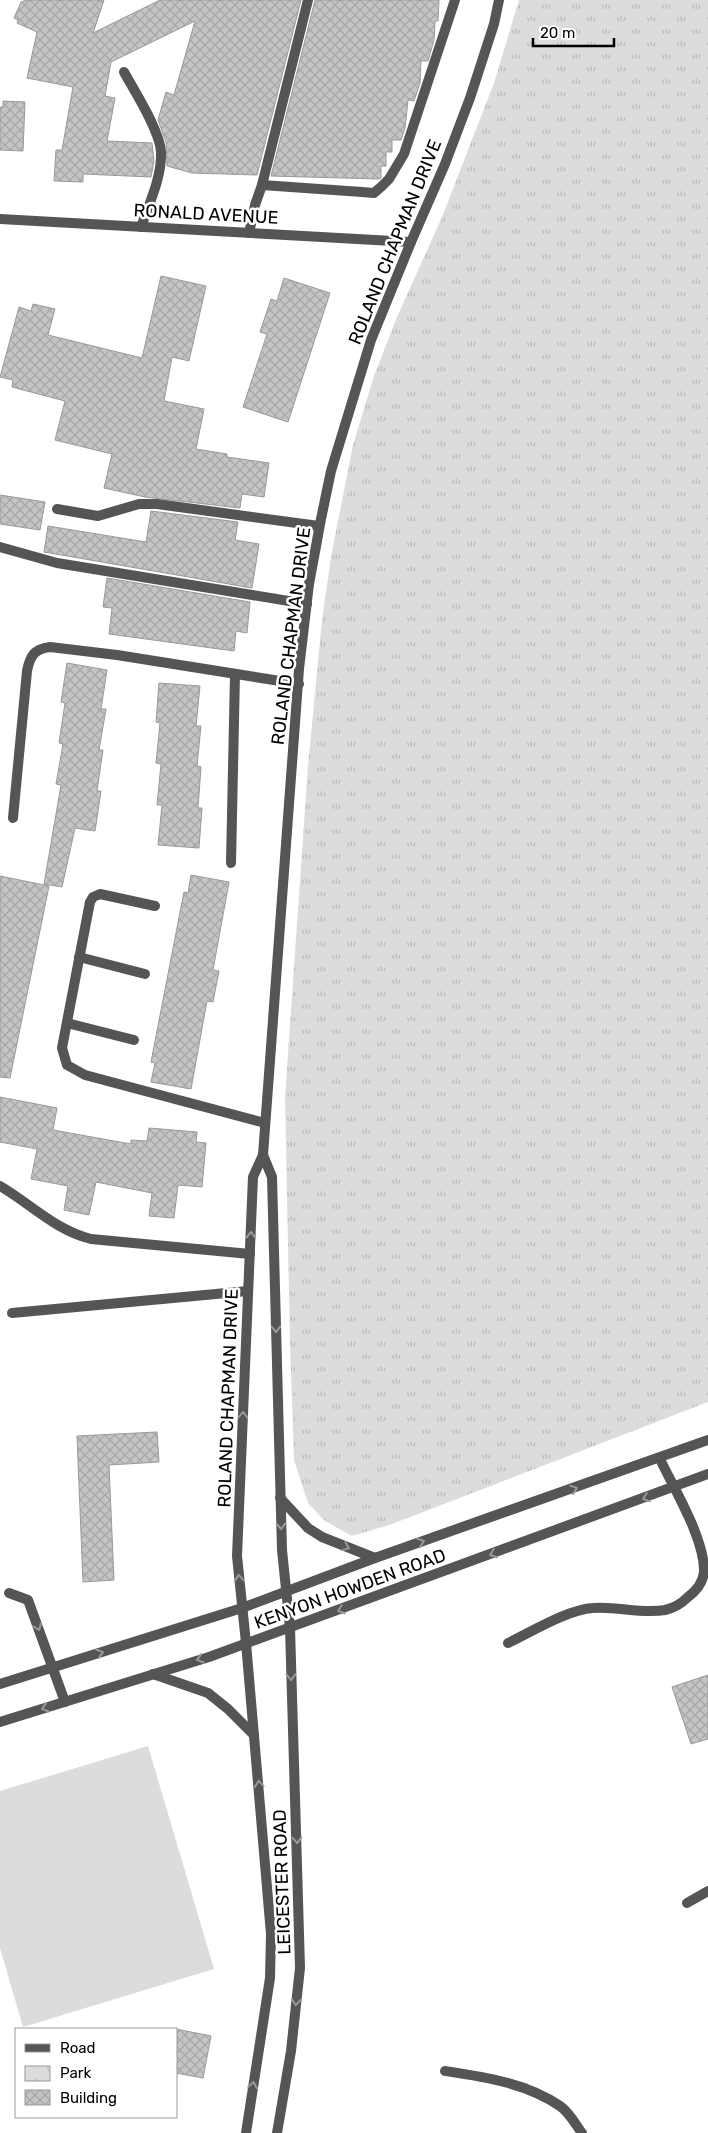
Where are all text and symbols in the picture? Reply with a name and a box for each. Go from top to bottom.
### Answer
scale bar [533,15,614,47]
text: 20 m [540,24,575,42]
street label: ROLAND CHAPMAN DRIVE [344,136,446,348]
street label: RONALD AVENUE [133,199,279,229]
street label: ROLAND CHAPMAN DRIVE [267,526,315,746]
one-way arrow [246,1231,256,1239]
street label: ROLAND CHAPMAN DRIVE [213,1288,243,1508]
one-way arrow [271,1325,281,1333]
one-way arrow [238,1411,249,1419]
one-way arrow [569,1484,578,1494]
one-way arrow [642,1492,651,1502]
one-way arrow [276,1522,286,1530]
one-way arrow [416,1538,425,1548]
one-way arrow [341,1540,350,1551]
street label: KENYON HOWDEN ROAD [251,1544,449,1634]
one-way arrow [490,1548,498,1558]
one-way arrow [234,1573,245,1581]
one-way arrow [337,1604,346,1614]
one-way arrow [32,1622,42,1631]
one-way arrow [96,1648,104,1658]
one-way arrow [197,1654,205,1664]
one-way arrow [286,1673,297,1681]
one-way arrow [42,1702,50,1712]
one-way arrow [253,1780,264,1788]
street label: LEICESTER ROAD [268,1809,296,1955]
one-way arrow [292,1836,302,1844]
one-way arrow [291,1998,302,2006]
legend [15,2028,178,2118]
text: Road [60,2039,96,2057]
text: Park [60,2064,91,2082]
one-way arrow [248,2080,258,2089]
text: Building [60,2089,117,2107]

